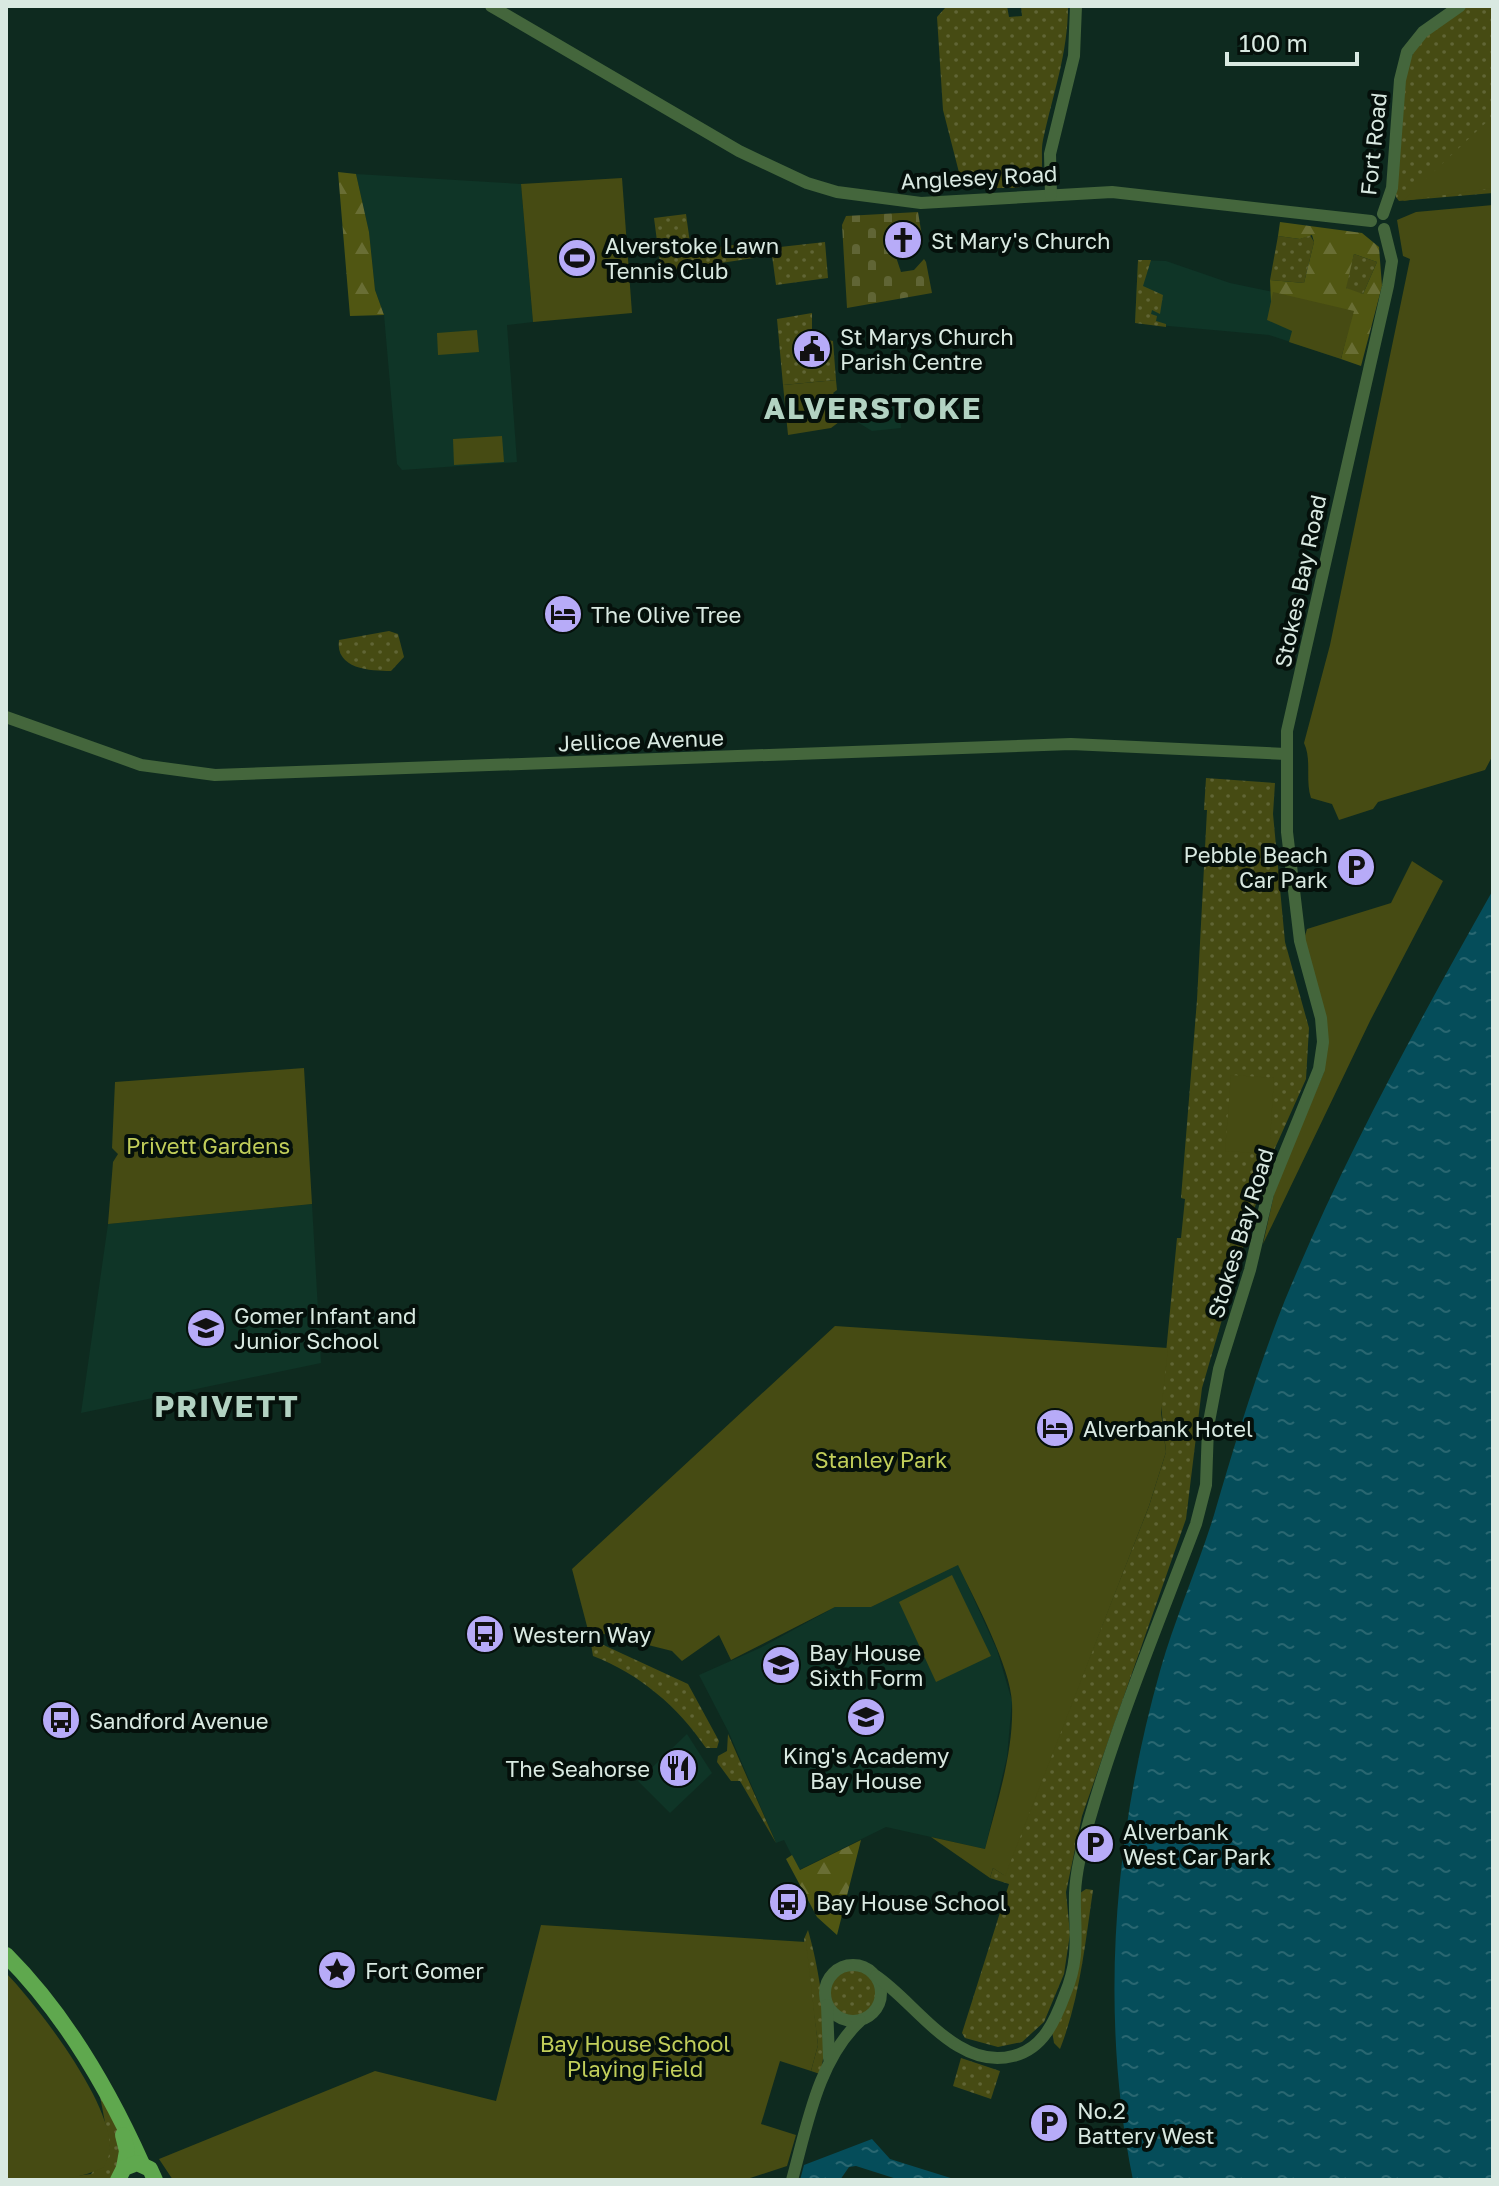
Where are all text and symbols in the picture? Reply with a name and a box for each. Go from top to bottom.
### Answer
scale bar [1227,16,1357,66]
text: 100 m [1239,28,1308,57]
street label: Fort Road [1354,91,1392,197]
street label: Anglesey Road [900,159,1058,195]
church icon: St Mary's Church [882,219,924,261]
place label: St Mary's Church [931,227,1110,254]
place label: Alverstoke Lawn Tennis Club [605,232,779,284]
sports icon: Alverstoke Lawn Tennis Club [556,237,598,279]
place label: St Marys Church Parish Centre [840,323,1014,375]
public building icon: St Marys Church Parish Centre [791,328,833,370]
district label: ALVERSTOKE [764,390,982,426]
street label: Stokes Bay Road [1268,492,1332,670]
hotel icon: The Olive Tree [542,593,584,635]
place label: The Olive Tree [591,601,741,628]
street label: Jellicoe Avenue [558,724,724,756]
place label: Pebble Beach Car Park [1183,841,1328,893]
parking icon: Pebble Beach Car Park [1335,846,1377,888]
park label: Privett Gardens [126,1132,290,1159]
street label: Stokes Bay Road [1201,1145,1279,1321]
place label: Gomer Infant and Junior School [234,1302,417,1354]
school or university icon: Gomer Infant and Junior School [185,1307,227,1349]
district label: PRIVETT [154,1388,300,1424]
hotel icon: Alverbank Hotel [1034,1407,1076,1449]
place label: Alverbank Hotel [1083,1415,1253,1442]
park label: Stanley Park [815,1446,948,1473]
bus stop icon: Western Way [464,1613,506,1655]
place label: Western Way [513,1621,651,1648]
place label: Bay House Sixth Form [809,1639,923,1691]
school or university icon: Bay House Sixth Form [760,1644,802,1686]
school or university icon: King's Academy Bay House [845,1696,887,1738]
bus stop icon: Sandford Avenue [40,1699,82,1741]
place label: Sandford Avenue [89,1707,269,1734]
place label: King's Academy Bay House [783,1742,949,1794]
restaurant icon: The Seahorse [657,1747,699,1789]
place label: The Seahorse [506,1755,650,1782]
place label: Alverbank West Car Park [1123,1818,1271,1870]
parking icon: Alverbank West Car Park [1074,1823,1116,1865]
bus stop icon: Bay House School [767,1881,809,1923]
place label: Bay House School [816,1889,1007,1916]
place icon: Fort Gomer [316,1949,358,1991]
place label: Fort Gomer [365,1957,484,1984]
park label: Bay House School Playing Field [540,2030,730,2082]
place label: No.2 Battery West [1077,2097,1215,2149]
parking icon: No.2 Battery West [1028,2102,1070,2144]

